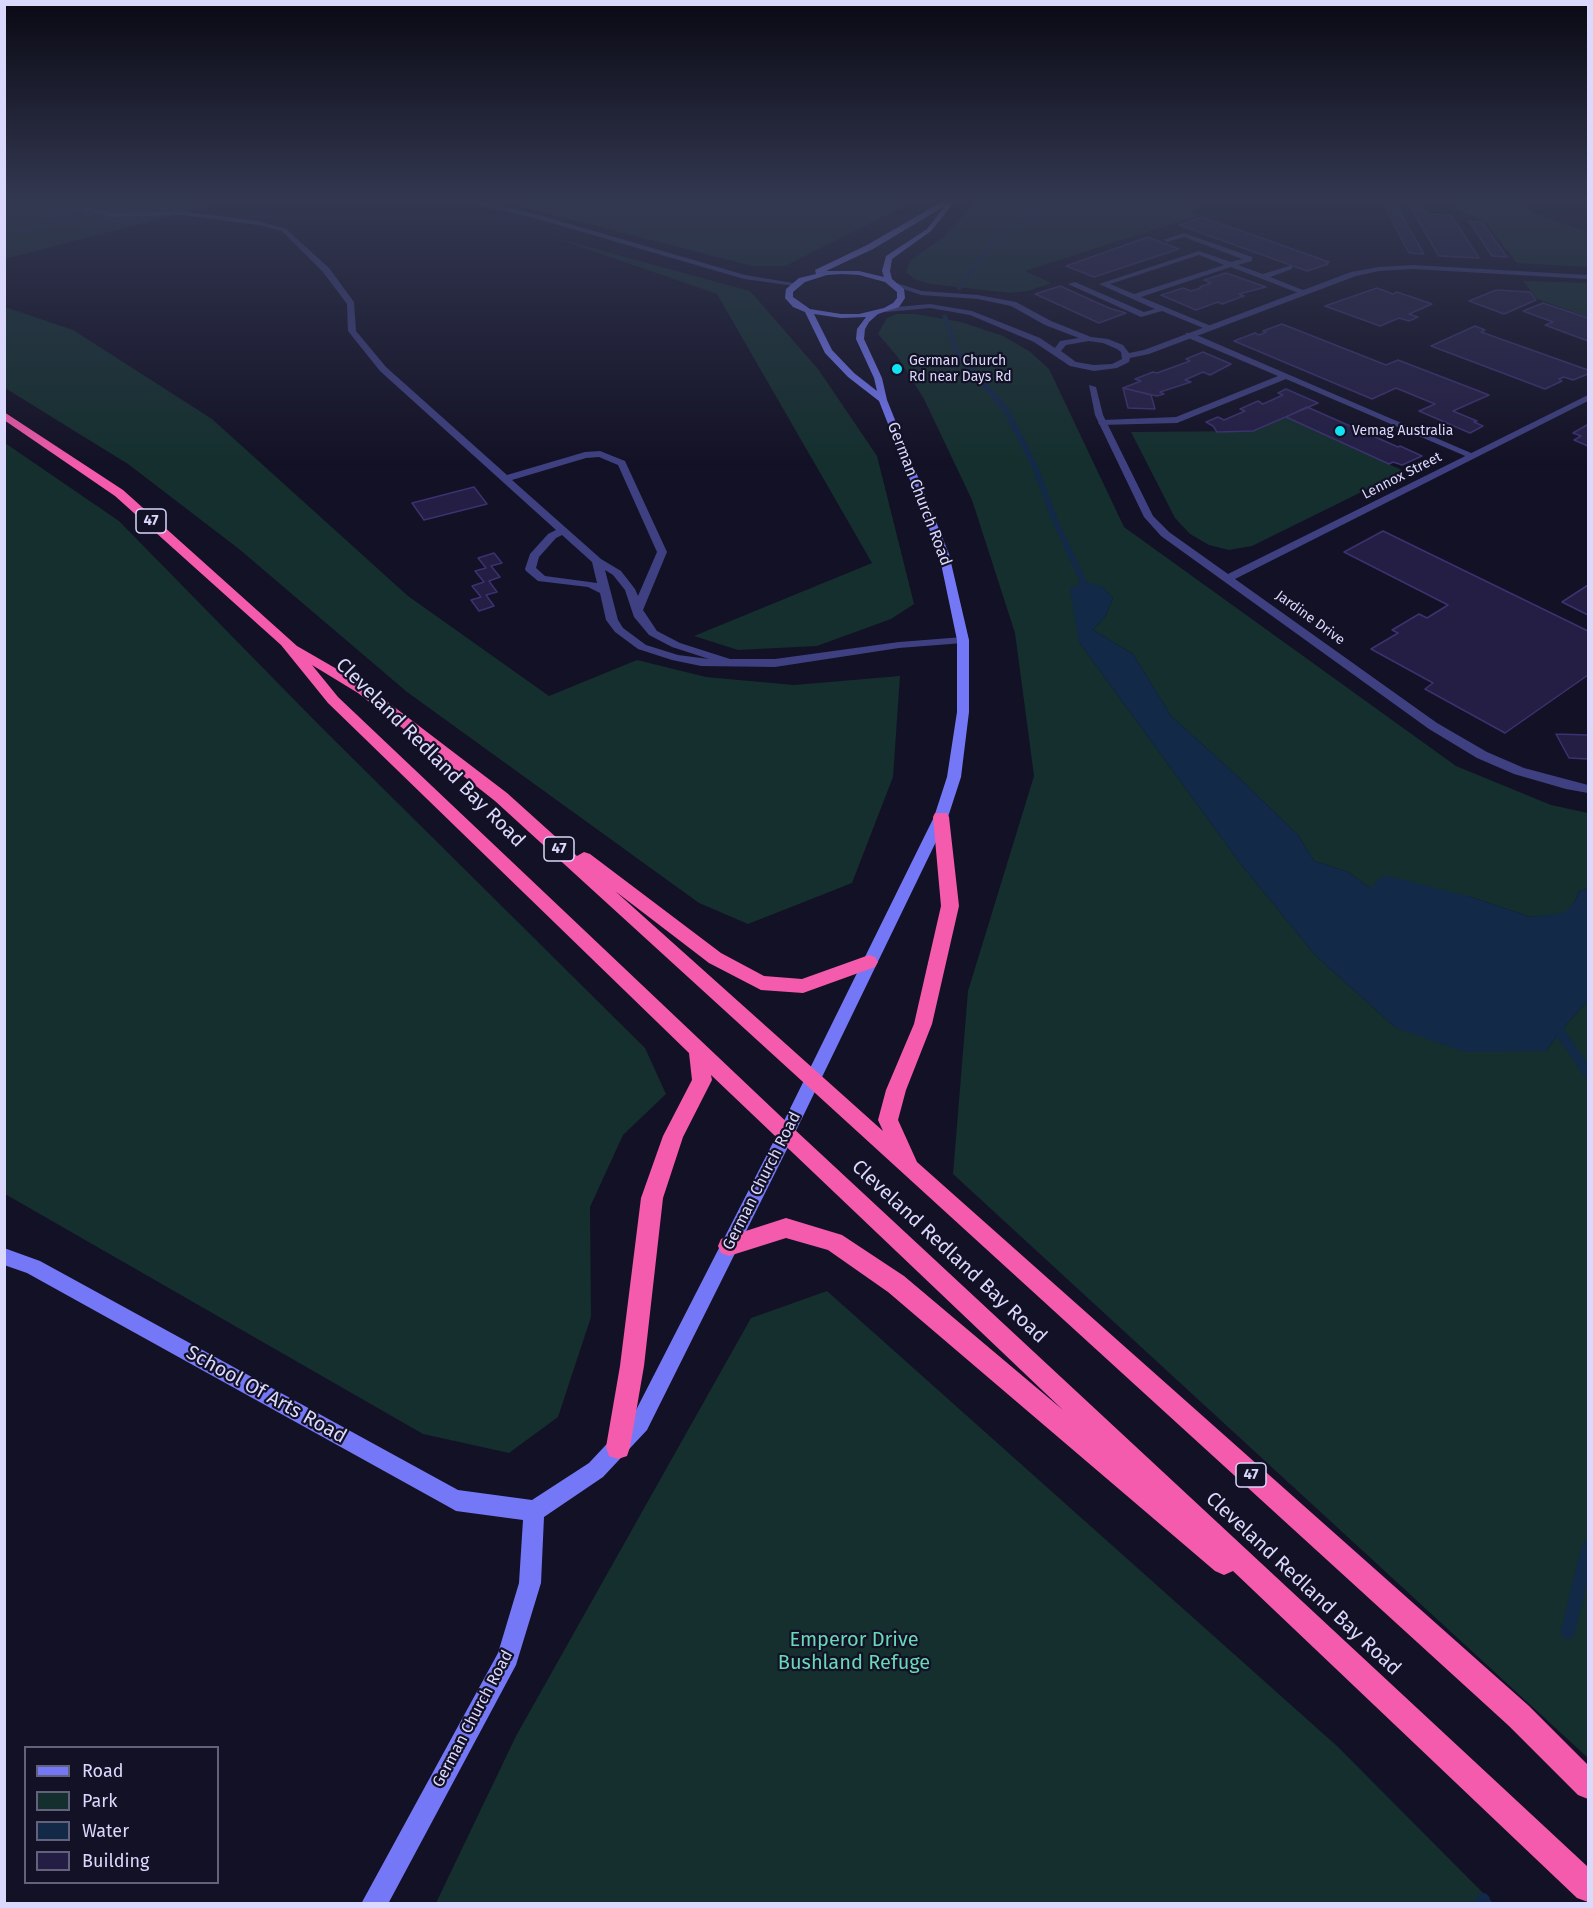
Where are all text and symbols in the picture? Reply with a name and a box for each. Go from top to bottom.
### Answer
place label: German Church Rd near Days Rd [909,353,1012,386]
marker: German Church Rd near Days Rd [890,362,904,376]
street label: German Church Road [883,419,955,569]
place label: Vemag Australia [1352,423,1453,439]
marker: Vemag Australia [1333,424,1347,438]
street label: Lennox Street [1359,449,1445,503]
road number: 47 [136,509,166,533]
street label: Jardine Drive [1272,587,1348,649]
street label: Cleveland Redland Bay Road [330,653,530,853]
road number: 47 [544,837,574,861]
street label: German Church Road [719,1109,805,1253]
street label: Cleveland Redland Bay Road [846,1155,1052,1349]
street label: School Of Arts Road [182,1341,350,1449]
road number: 47 [1236,1463,1266,1487]
street label: Cleveland Redland Bay Road [1200,1487,1406,1681]
park label: Emperor Drive Bushland Refuge [778,1628,930,1675]
street label: German Church Road [429,1647,517,1791]
legend [24,1746,219,1884]
text: Road [82,1760,124,1782]
text: Park [82,1790,117,1812]
text: Water [82,1820,129,1842]
text: Building [82,1850,149,1872]

